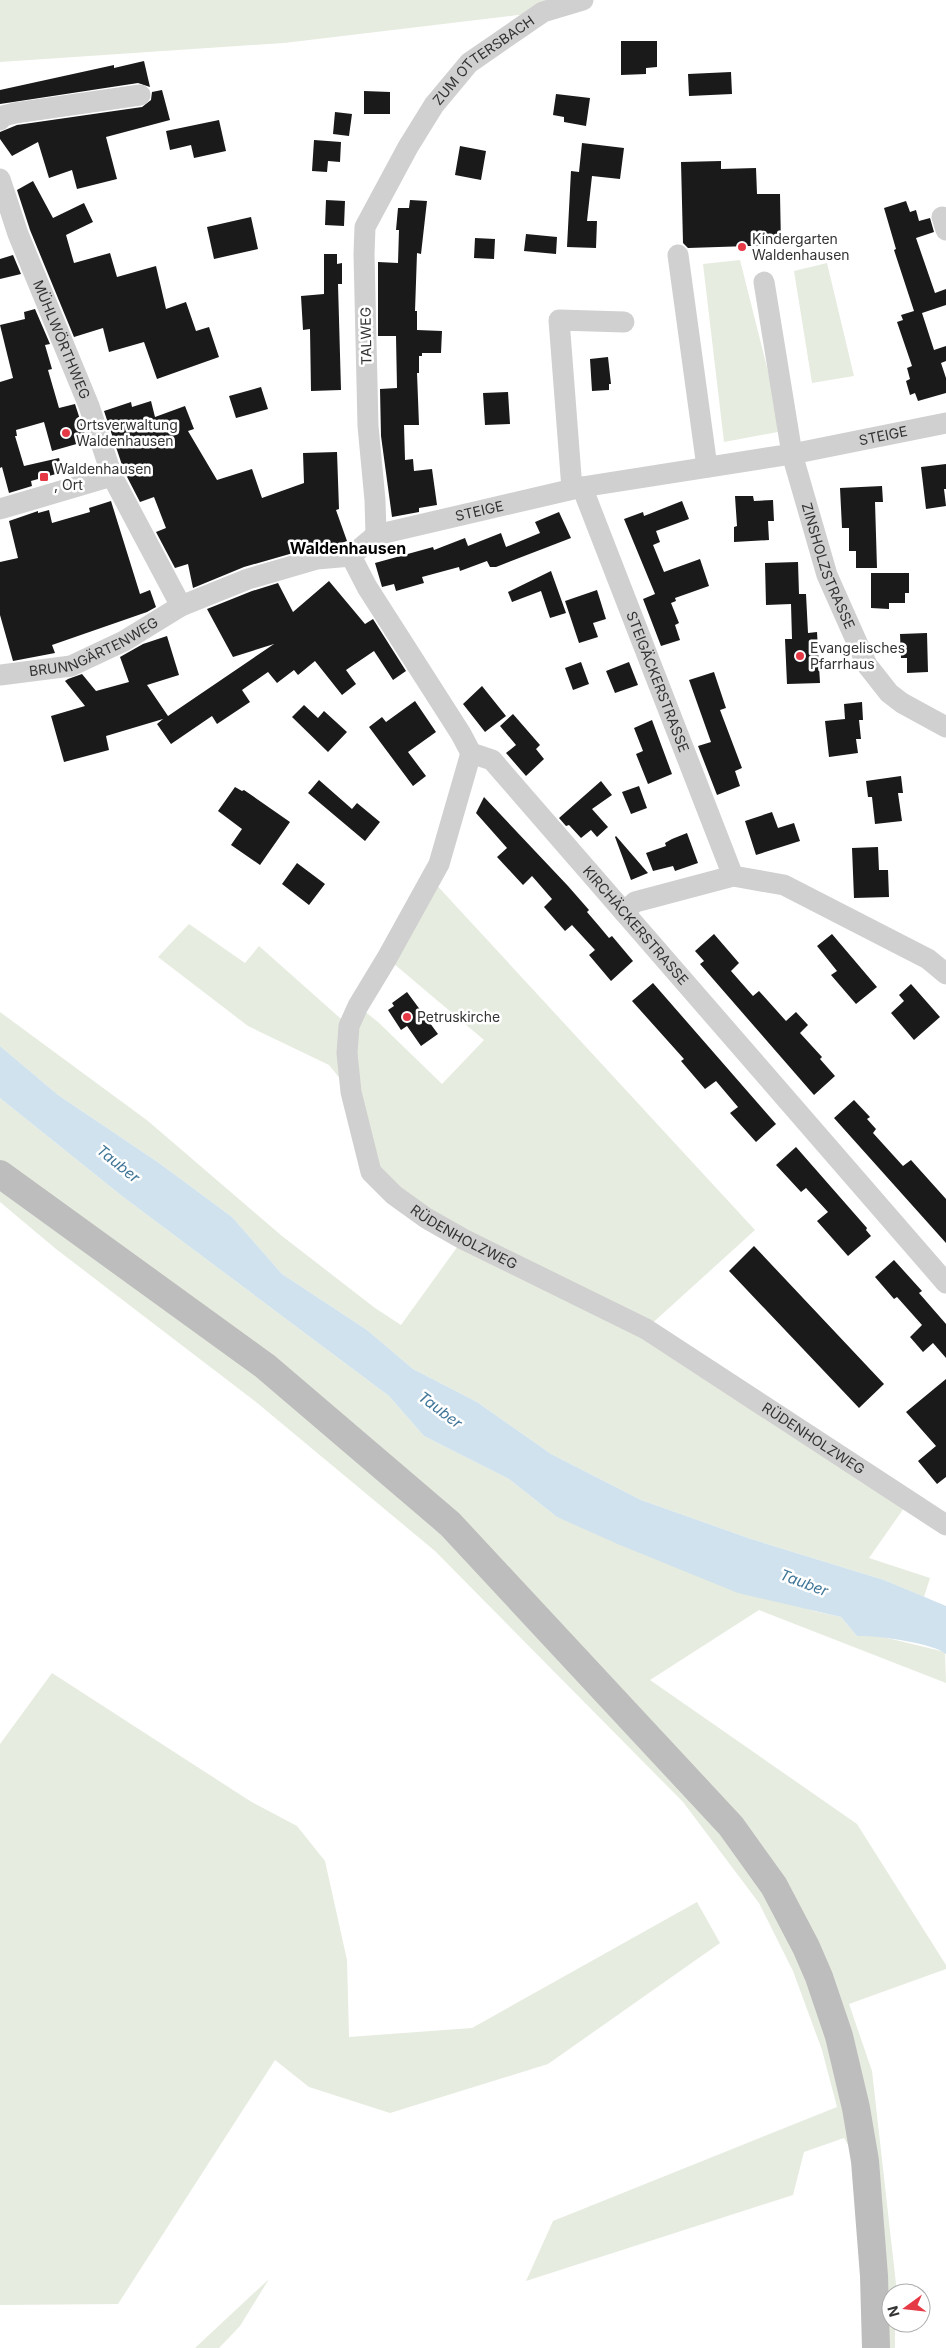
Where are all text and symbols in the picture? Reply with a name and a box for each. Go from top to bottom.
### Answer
street label: ZUM OTTERSBACH [429,12,537,108]
place label: Kindergarten Waldenhausen [752,230,850,263]
marker: Kindergarten Waldenhausen [736,241,748,253]
street label: MÜHLWÖRTHWEG [30,277,94,401]
street label: TALWEG [356,307,375,365]
place label: Ortsverwaltung Waldenhausen [76,416,178,449]
street label: STEIGE [857,422,909,448]
marker: Ortsverwaltung Waldenhausen [60,427,72,439]
place label: Waldenhausen , Ort [54,460,152,493]
marker: Waldenhausen , Ort [38,471,50,483]
street label: STEIGE [453,497,505,524]
street label: ZINSHOLZSTRASSE [799,501,859,632]
district label: Waldenhausen [290,538,406,558]
street label: STEIGÄCKERSTRASSE [623,609,693,755]
street label: BRUNNGÄRTENWEG [28,613,161,679]
place label: Evangelisches Pfarrhaus [810,639,905,672]
marker: Evangelisches Pfarrhaus [794,650,806,662]
street label: KIRCHÄCKERSTRASSE [580,862,692,988]
place label: Petruskirche [417,1008,500,1025]
marker: Petruskirche [401,1011,413,1023]
water label: Tauber [93,1140,144,1187]
street label: RÜDENHOLZWEG [407,1201,520,1272]
water label: Tauber [415,1387,466,1432]
street label: RÜDENHOLZWEG [759,1398,868,1478]
water label: Tauber [777,1565,831,1601]
north arrow [881,2283,931,2333]
text: N [883,2304,903,2319]

